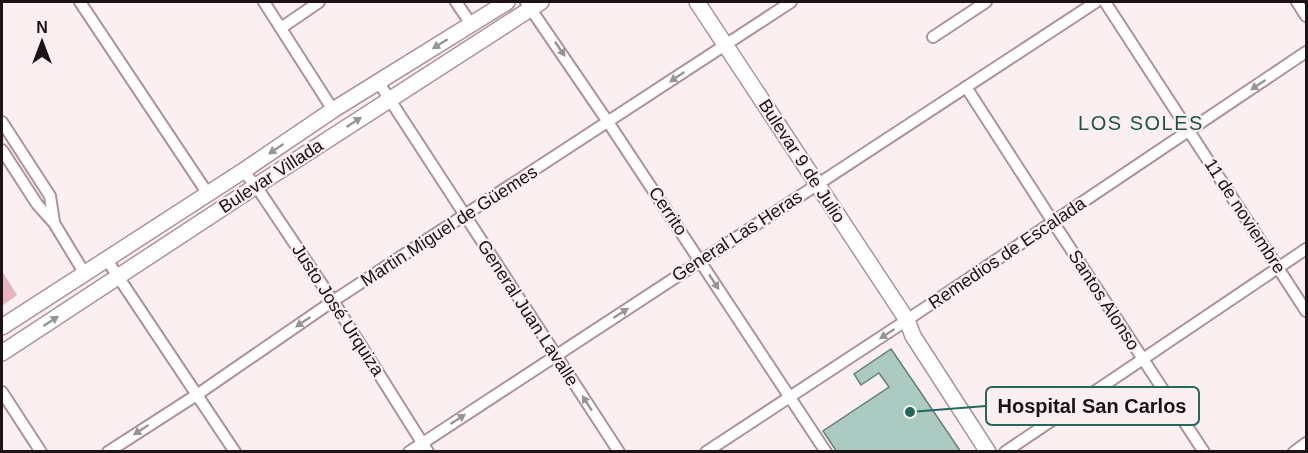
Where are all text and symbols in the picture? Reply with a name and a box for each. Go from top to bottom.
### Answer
north arrow [12,12,72,72]
text: N [36,19,48,36]
one-way arrow [432,39,448,50]
one-way arrow [554,41,566,57]
one-way arrow [668,71,685,82]
one-way arrow [1249,79,1266,90]
street label: Bulevar 9 de Julio [755,96,849,226]
district label: LOS SOLES [1078,112,1204,134]
one-way arrow [346,117,362,128]
street label: Bulevar Villada [215,134,327,217]
one-way arrow [267,144,284,155]
street label: 11 de noviembre [1200,155,1290,277]
street label: Martin Miguel de Güemes [357,161,541,291]
street label: Cerrito [645,183,691,239]
street label: General Las Heras [668,186,806,286]
street label: Remedios de Escalada [925,192,1090,313]
street label: General Juan Lavalle [473,236,583,390]
street label: Justo José Urquiza [288,240,389,380]
street label: Santos Alonso [1064,246,1144,354]
one-way arrow [709,273,720,290]
one-way arrow [613,307,629,318]
one-way arrow [42,315,58,327]
one-way arrow [295,316,311,327]
one-way arrow [878,328,895,339]
callout: Hospital San Carlos [986,387,1199,425]
one-way arrow [582,394,593,411]
text: Hospital San Carlos [998,395,1186,417]
one-way arrow [450,414,466,425]
one-way arrow [133,425,149,436]

